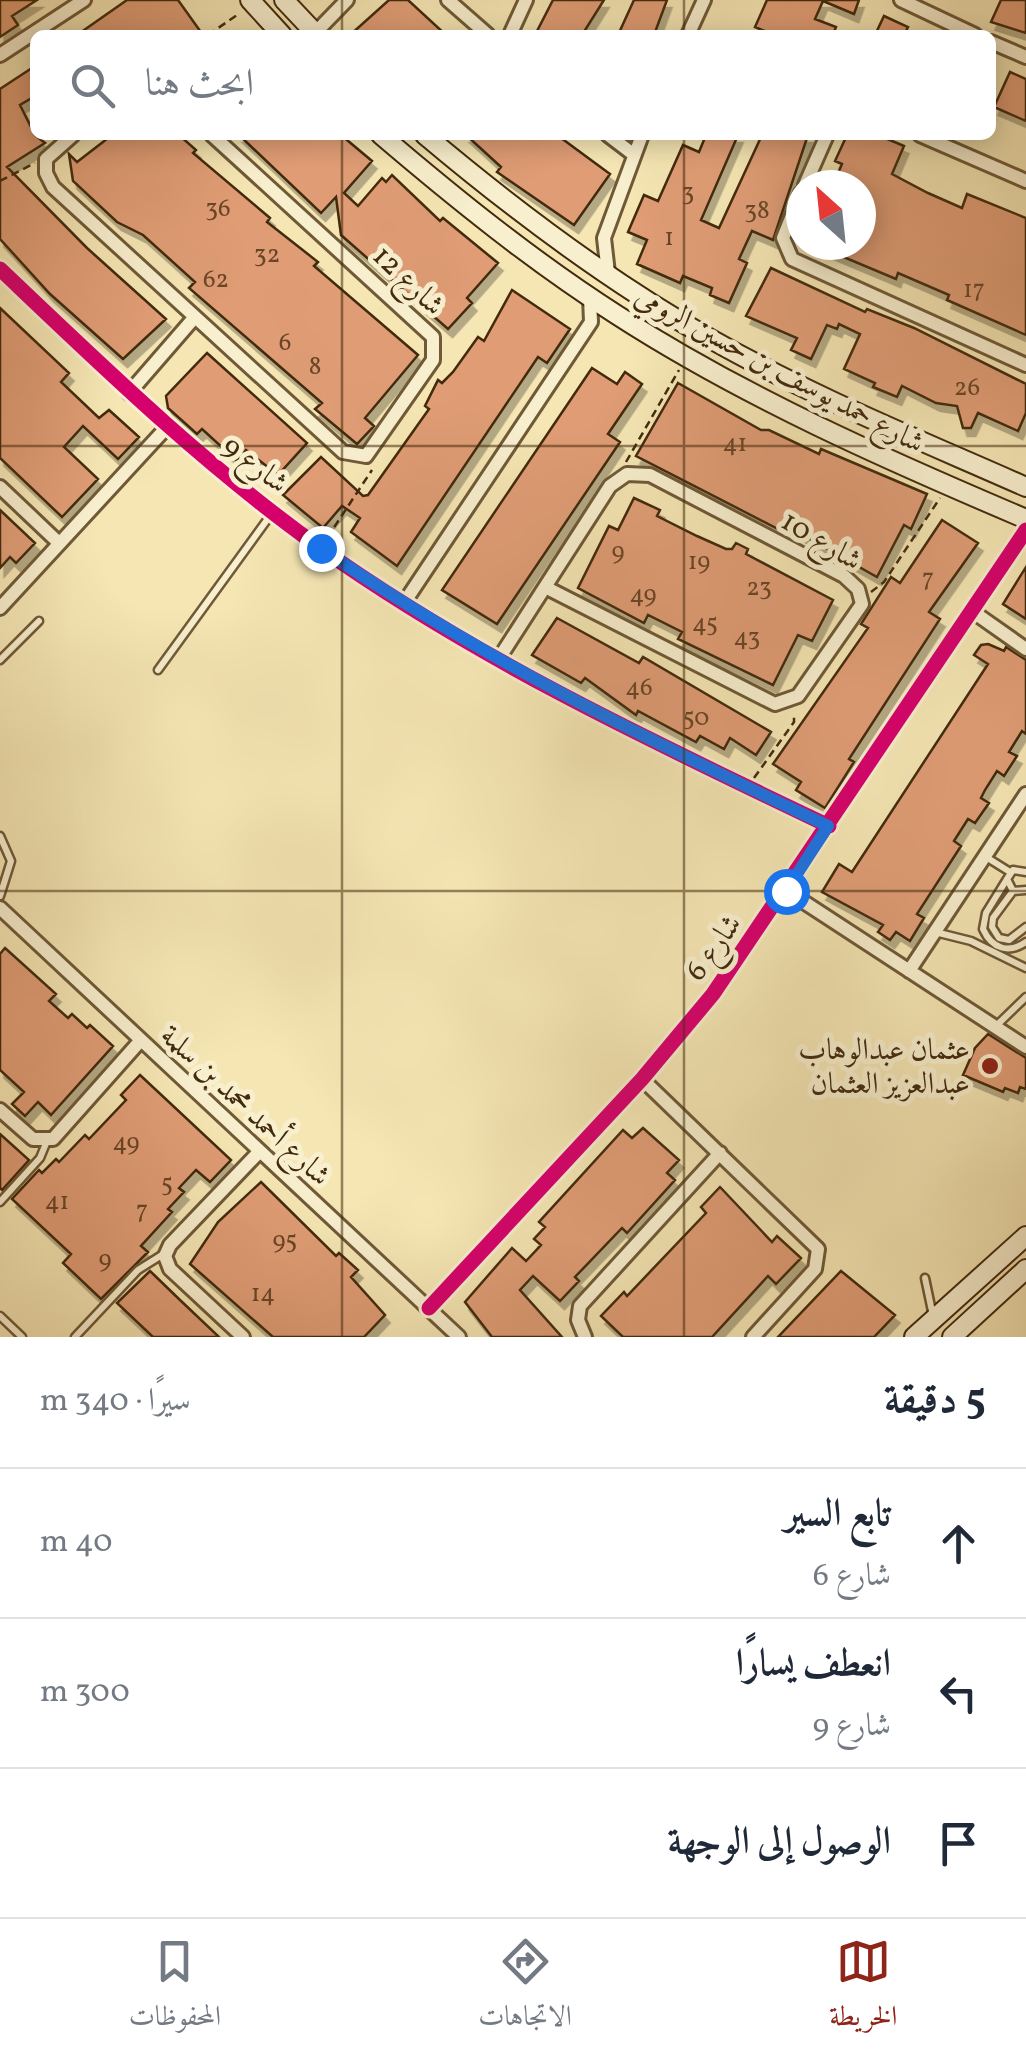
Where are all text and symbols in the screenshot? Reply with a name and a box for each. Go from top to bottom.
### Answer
search box [30,30,996,140]
icon: search [65,58,120,113]
text: ابحث هنا [145,59,254,112]
north arrow [786,170,876,260]
house number: 3 [682,176,694,211]
house number: 36 [205,192,231,227]
house number: 38 [744,194,770,229]
house number: 1 [664,221,674,256]
street label: شارع 12 [361,237,453,328]
house number: 32 [254,238,280,273]
house number: 62 [203,263,229,298]
house number: 17 [963,273,985,308]
street label: شارع حمد يوسف بن حسين الرومي [626,276,931,467]
house number: 6 [279,326,291,361]
house number: 8 [309,350,321,385]
house number: 26 [954,371,980,406]
street label: شارع 9 [212,426,297,506]
house number: 41 [723,427,747,462]
street label: شارع 10 [772,501,869,584]
route end [299,526,345,572]
house number: 9 [612,535,625,570]
house number: 19 [688,545,710,580]
house number: 7 [922,562,934,597]
house number: 23 [746,571,772,606]
house number: 49 [629,578,657,613]
house number: 45 [692,607,718,642]
house number: 43 [734,621,760,656]
house number: 46 [625,671,653,706]
house number: 50 [683,701,709,736]
route start [764,869,810,915]
street label: شارع 6 [676,906,755,991]
street label: شارع أحمد محمد بن سلمة [148,1015,341,1198]
place label: عثمان عبدالوهاب عبدالعزيز العثمان [798,1030,970,1106]
marker: عثمان عبدالوهاب عبدالعزيز العثمان [979,1055,1001,1077]
house number: 49 [112,1126,140,1161]
house number: 5 [161,1167,173,1202]
house number: 41 [45,1185,69,1220]
house number: 7 [136,1194,148,1229]
house number: 95 [273,1224,297,1259]
house number: 9 [99,1243,112,1278]
house number: 14 [251,1277,275,1312]
text: 5 دقيقة [884,1372,986,1431]
text: سيرًا · 340 m [40,1380,191,1424]
text: تابع السير [784,1489,891,1542]
icon: ahead [931,1516,986,1571]
text: 40 m [40,1521,112,1565]
text: شارع 6 [813,1555,891,1599]
text: انعطف يسارًا [736,1639,891,1692]
icon: left [931,1666,986,1721]
text: 300 m [40,1671,130,1715]
text: شارع 9 [812,1705,891,1749]
icon: arrive [931,1816,986,1871]
text: الوصول إلى الوجهة [668,1817,891,1870]
tab: المحفوظات [129,1934,221,2043]
tab: الاتجاهات [478,1934,572,2043]
tab: الخريطة [829,1934,897,2043]

